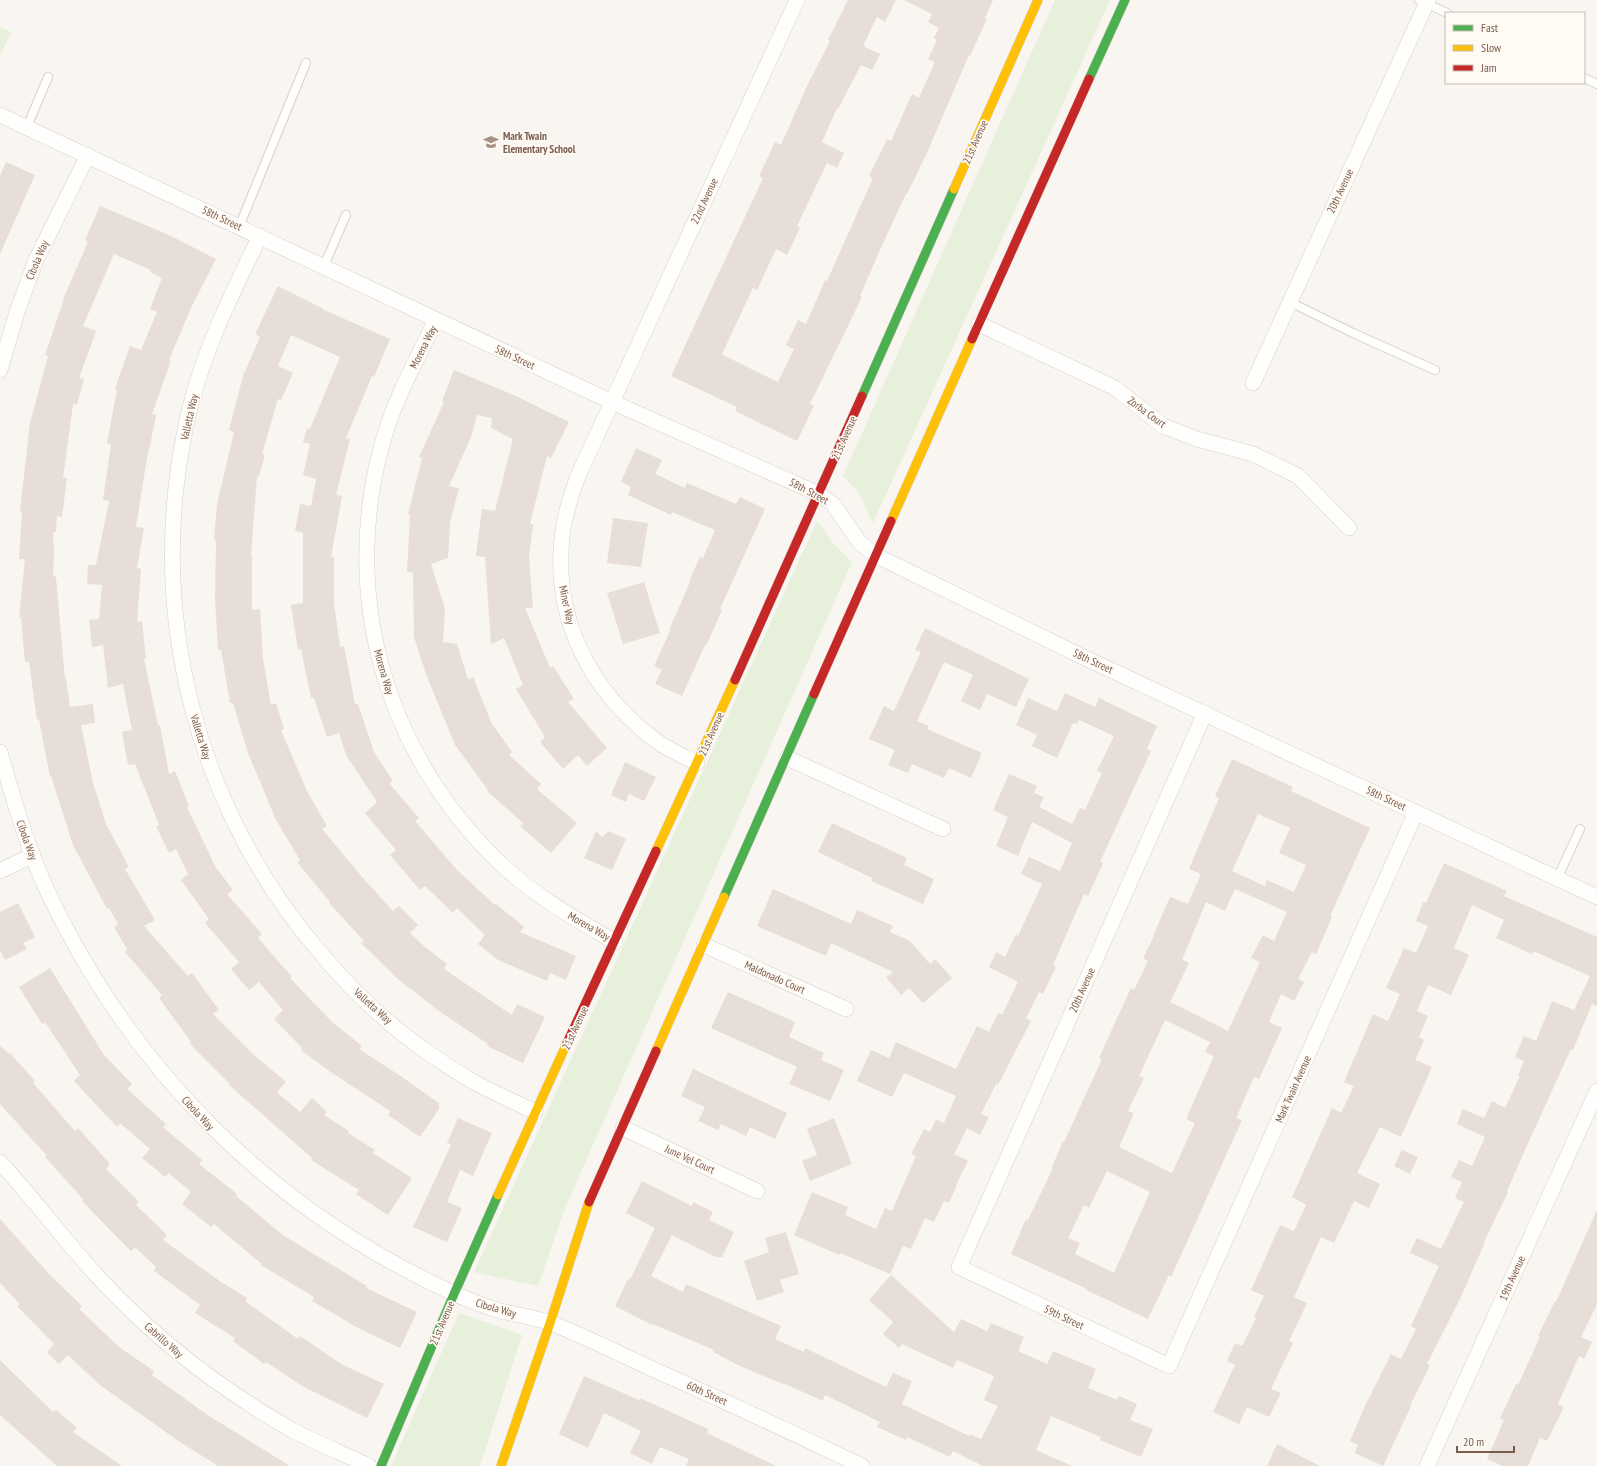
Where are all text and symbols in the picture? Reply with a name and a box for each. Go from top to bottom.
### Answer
legend [1445,12,1585,84]
text: Fast [1481,20,1499,35]
text: Slow [1481,40,1502,55]
text: Jam [1480,60,1497,75]
street label: 21st Avenue [959,117,991,166]
place label: Mark Twain Elementary School [503,129,576,156]
school or university icon: Mark Twain Elementary School [482,133,500,151]
street label: 20th Avenue [1324,166,1357,216]
street label: 22nd Avenue [687,175,721,226]
street label: 58th Street [200,203,244,233]
street label: Cibola Way [22,237,52,282]
street label: Morena Way [406,322,440,371]
street label: 58th Street [493,342,537,372]
street label: Valletta Way [177,392,201,442]
street label: Zorba Court [1125,393,1169,431]
street label: 21st Avenue [828,413,860,462]
street label: 58th Street [787,475,831,507]
street label: Miner Way [556,584,578,627]
street label: 58th Street [1071,646,1115,676]
street label: Morena Way [371,648,397,697]
street label: 21st Avenue [695,709,727,758]
street label: Valletta Way [187,712,215,762]
street label: 58th Street [1364,783,1408,813]
street label: Cibola Way [13,818,41,863]
street label: Morena Way [565,908,613,944]
street label: Maldonado Court [742,957,808,997]
street label: 20th Avenue [1066,965,1098,1015]
street label: Valletta Way [350,984,396,1027]
street label: 21st Avenue [559,1004,591,1052]
street label: Mark Twain Avenue [1272,1053,1314,1125]
street label: Cibola Way [179,1093,218,1134]
street label: June Vel Court [662,1141,717,1177]
street label: 19th Avenue [1496,1253,1528,1303]
street label: Cibola Way [474,1296,519,1321]
street label: 21st Avenue [426,1298,458,1347]
street label: 59th Street [1042,1302,1086,1332]
street label: Cabrillo Way [142,1319,187,1361]
street label: 60th Street [685,1378,729,1408]
scale bar [1457,1428,1514,1454]
text: 20 m [1463,1434,1484,1449]

